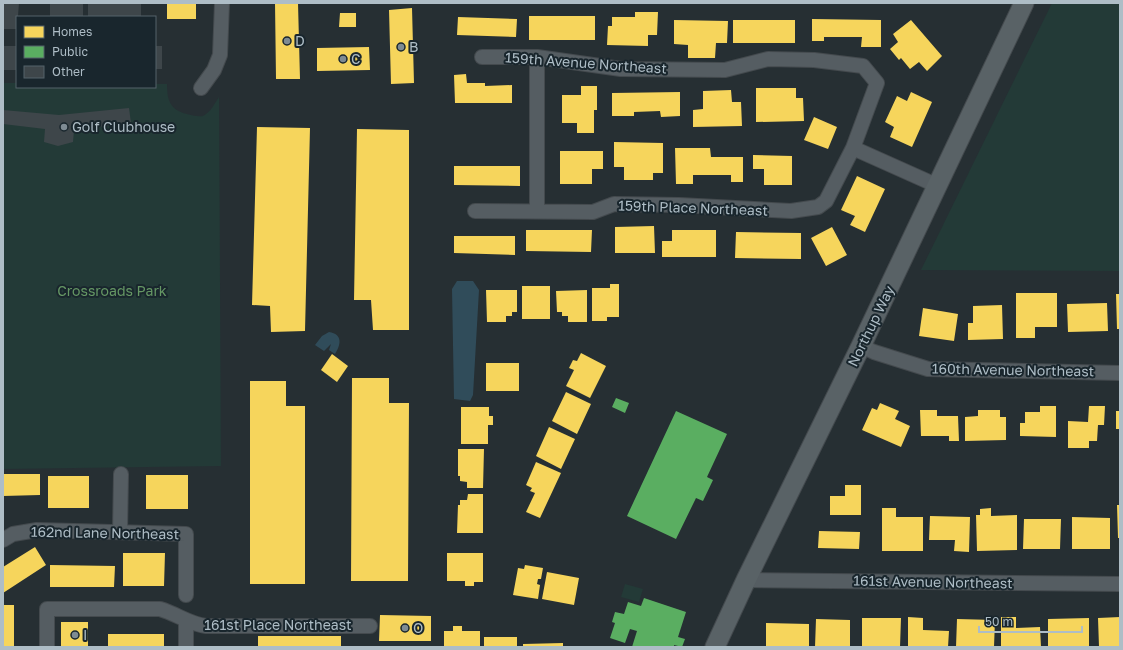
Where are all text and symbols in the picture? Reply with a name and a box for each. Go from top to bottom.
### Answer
legend [16,16,156,88]
text: Homes [52,24,92,39]
place label: D [295,32,305,49]
marker: D [282,36,292,46]
place label: B [409,38,418,55]
marker: B [396,42,406,52]
text: Public [52,44,89,59]
street label: 159th Avenue Northeast [505,48,667,77]
place label: C [351,50,361,67]
marker: C [338,54,348,64]
text: Other [52,64,85,79]
place label: Golf Clubhouse [72,118,175,135]
marker: Golf Clubhouse [59,122,69,132]
street label: 159th Place Northeast [618,196,768,219]
park label: Crossroads Park [57,282,167,299]
street label: Northup Way [844,282,898,369]
street label: 160th Avenue Northeast [932,360,1094,379]
street label: 162nd Lane Northeast [31,523,179,542]
street label: 161st Avenue Northeast [853,572,1013,591]
scale bar [979,608,1082,634]
text: 50 m [985,614,1013,629]
street label: 161st Place Northeast [204,616,352,633]
place label: O [413,619,423,636]
marker: O [400,623,410,633]
place label: I [83,626,87,643]
marker: I [70,630,80,640]

